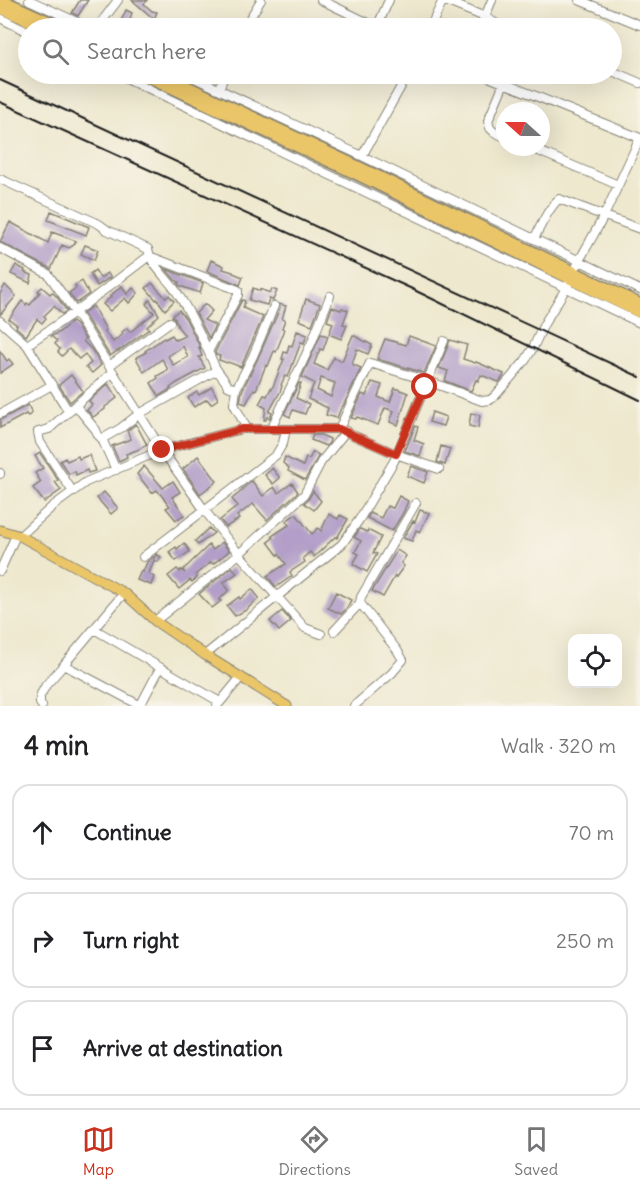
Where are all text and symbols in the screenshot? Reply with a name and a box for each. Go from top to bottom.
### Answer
search box [18,18,622,84]
icon: search [39,35,72,68]
text: Search here [87,37,206,65]
north arrow [496,102,550,156]
route start [411,373,437,399]
route end [148,436,174,462]
map controls [568,634,622,688]
button: locate [568,634,622,688]
text: 4 min [24,729,89,762]
text: Walk · 320 m [501,733,616,758]
icon: ahead [26,816,59,849]
text: Continue [83,818,172,846]
text: 70 m [569,820,614,845]
icon: right [26,924,59,957]
text: Turn right [83,926,179,954]
text: 250 m [556,928,614,953]
icon: arrive [26,1032,59,1065]
text: Arrive at destination [83,1034,283,1062]
tab: Map [82,1123,115,1179]
tab: Directions [278,1123,351,1179]
tab: Saved [514,1123,558,1179]

